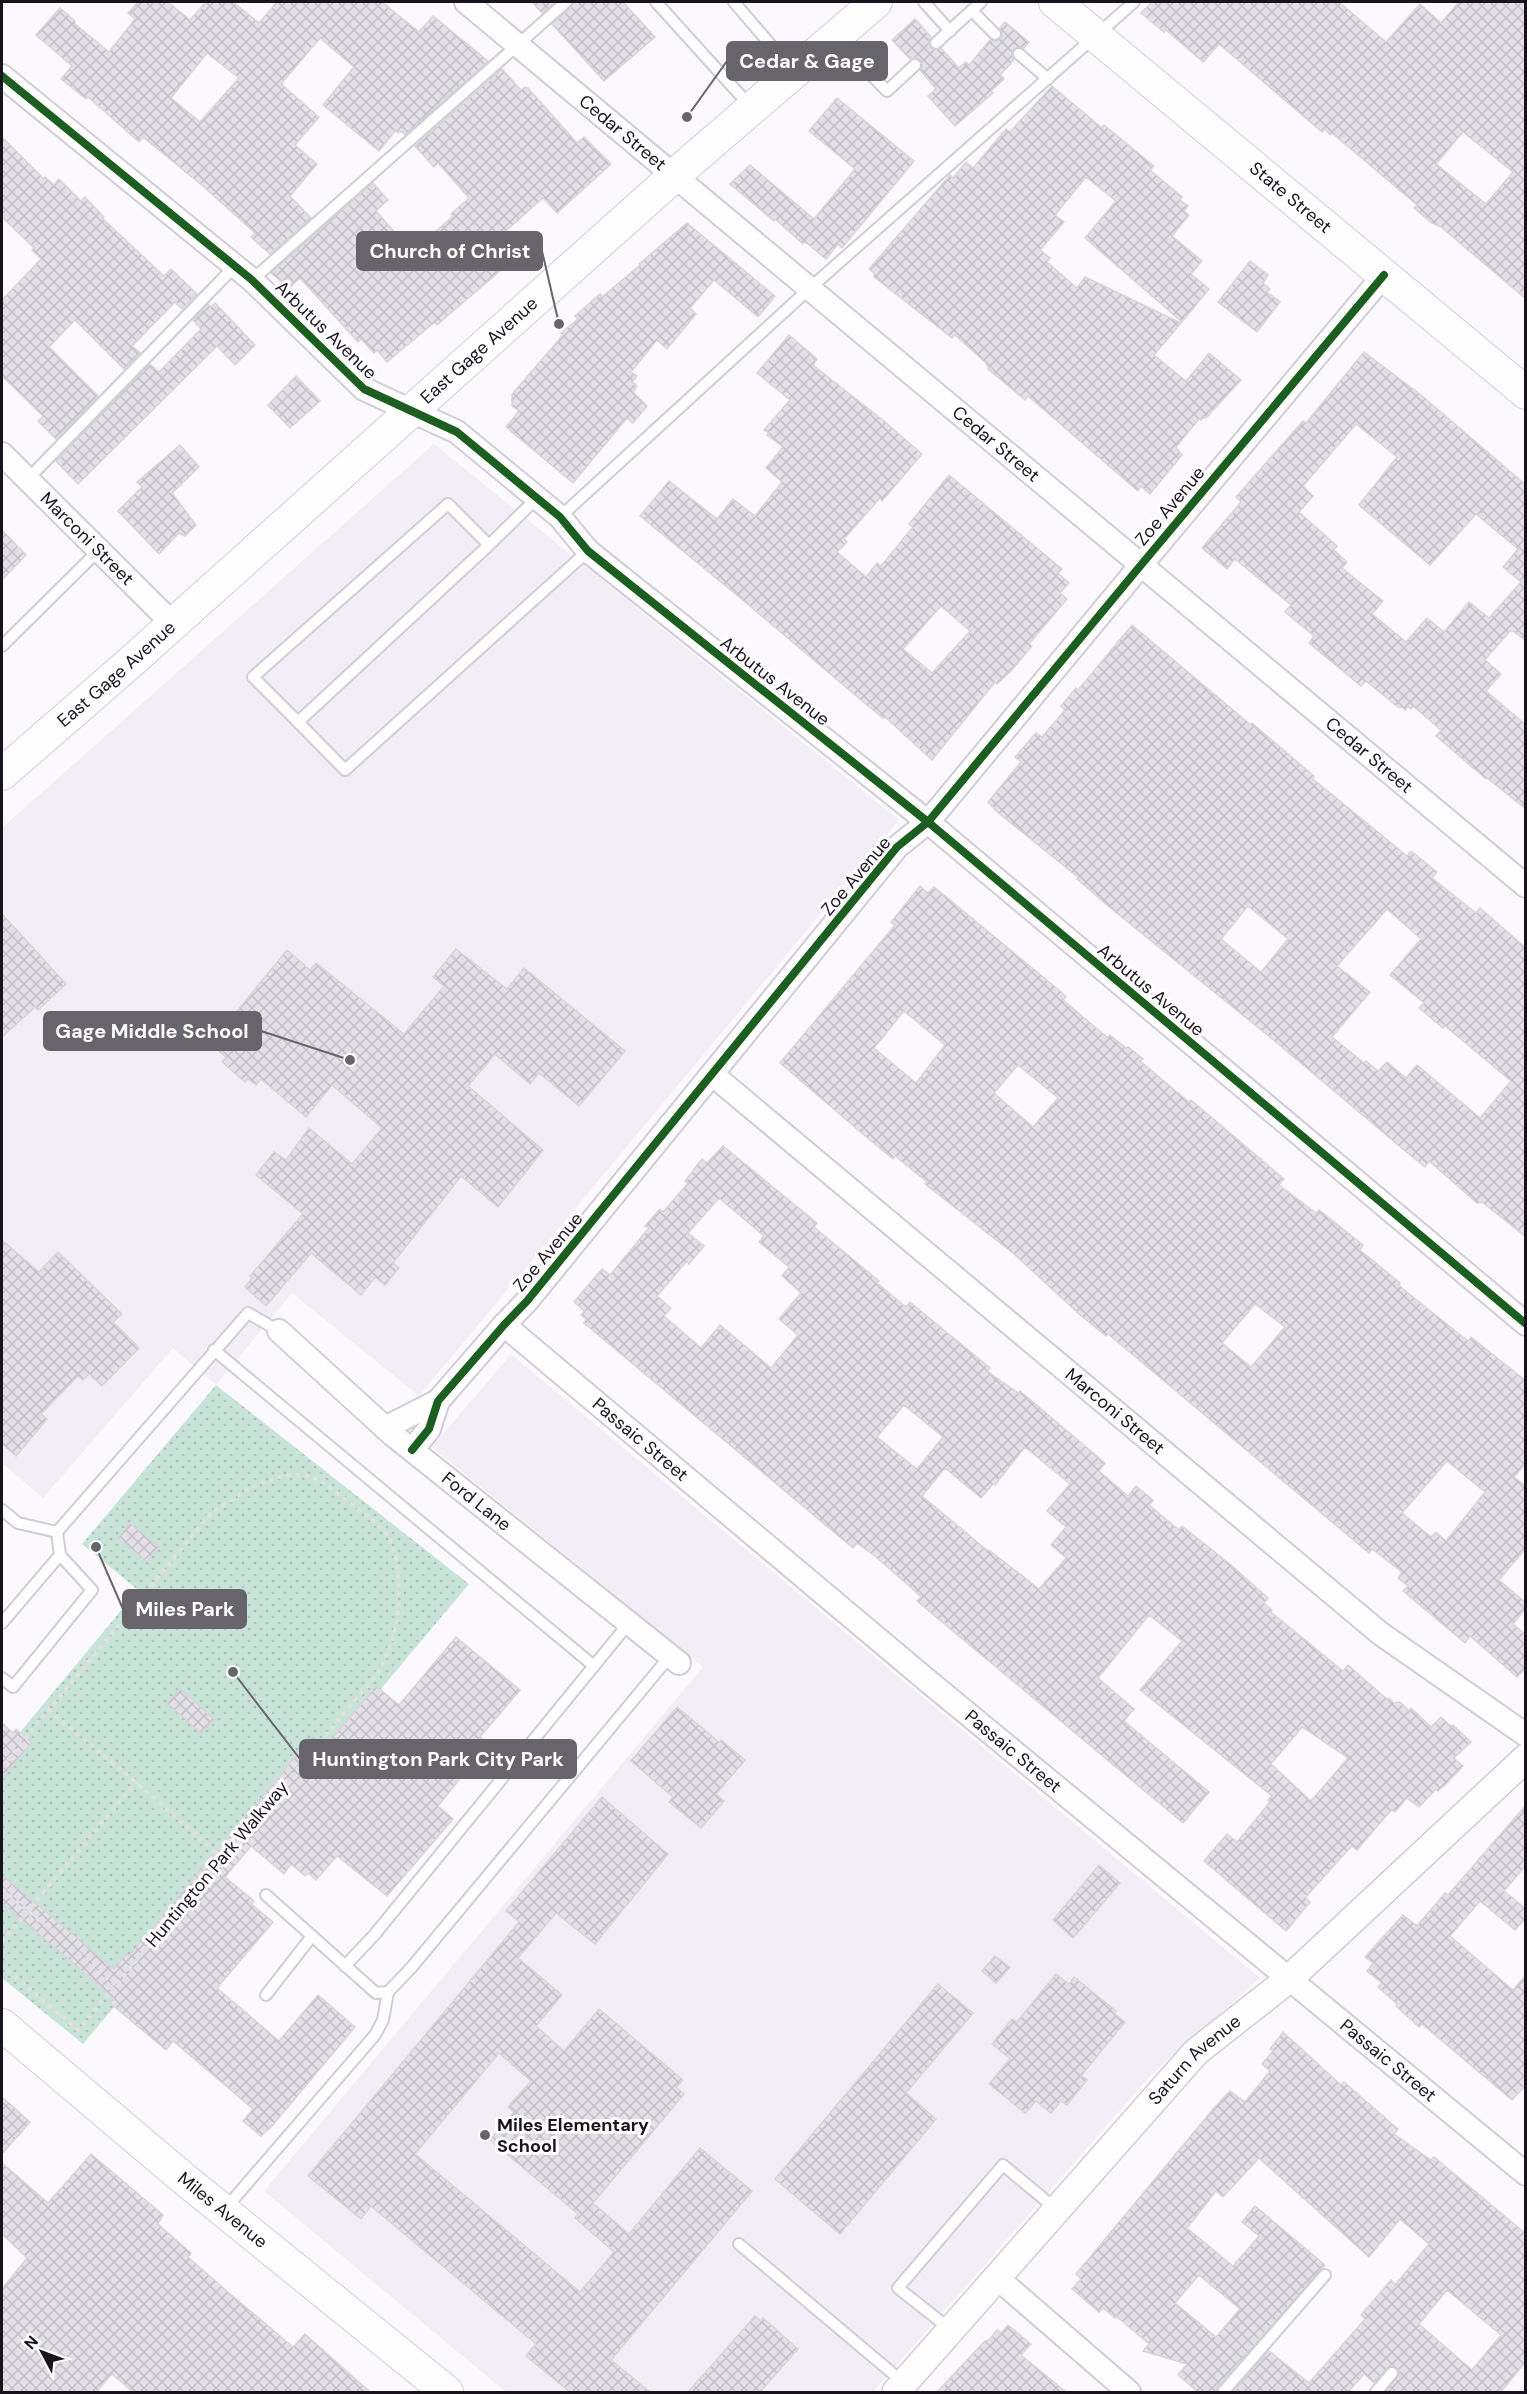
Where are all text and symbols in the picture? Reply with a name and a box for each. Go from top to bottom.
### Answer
callout: Cedar & Gage [727,42,887,80]
text: Cedar & Gage [739,48,875,74]
street label: Cedar Street [574,89,671,176]
street label: State Street [1244,156,1337,239]
callout: Church of Christ [357,232,542,270]
text: Church of Christ [370,238,530,264]
street label: Arbutus Avenue [270,275,382,385]
street label: East Gage Avenue [415,292,543,409]
street label: Cedar Street [947,401,1045,487]
street label: Zoe Avenue [1130,461,1210,551]
street label: Marconi Street [35,487,139,590]
street label: East Gage Avenue [52,616,181,733]
street label: Arbutus Avenue [715,631,835,731]
street label: Cedar Street [1320,712,1418,799]
street label: Zoe Avenue [816,831,896,921]
street label: Arbutus Avenue [1093,938,1209,1042]
callout: Gage Middle School [44,1012,261,1050]
text: Gage Middle School [55,1018,249,1044]
street label: Zoe Avenue [508,1207,588,1297]
street label: Marconi Street [1060,1363,1170,1460]
street label: Passaic Street [587,1392,693,1487]
street label: Ford Lane [437,1466,516,1537]
callout: Miles Park [123,1590,246,1628]
text: Miles Park [135,1596,235,1622]
street label: Passaic Street [960,1704,1066,1798]
callout: Huntington Park City Park [300,1740,576,1778]
text: Huntington Park City Park [312,1746,564,1772]
street label: Huntington Park Walkway [140,1776,294,1952]
street label: Saturn Avenue [1143,2009,1246,2110]
street label: Passaic Street [1335,2014,1441,2107]
place label: Miles Elementary School [497,2113,649,2158]
marker: Miles Elementary School [478,2128,492,2142]
street label: Miles Avenue [173,2167,272,2254]
north arrow [12,2322,72,2382]
text: N [19,2331,43,2354]

